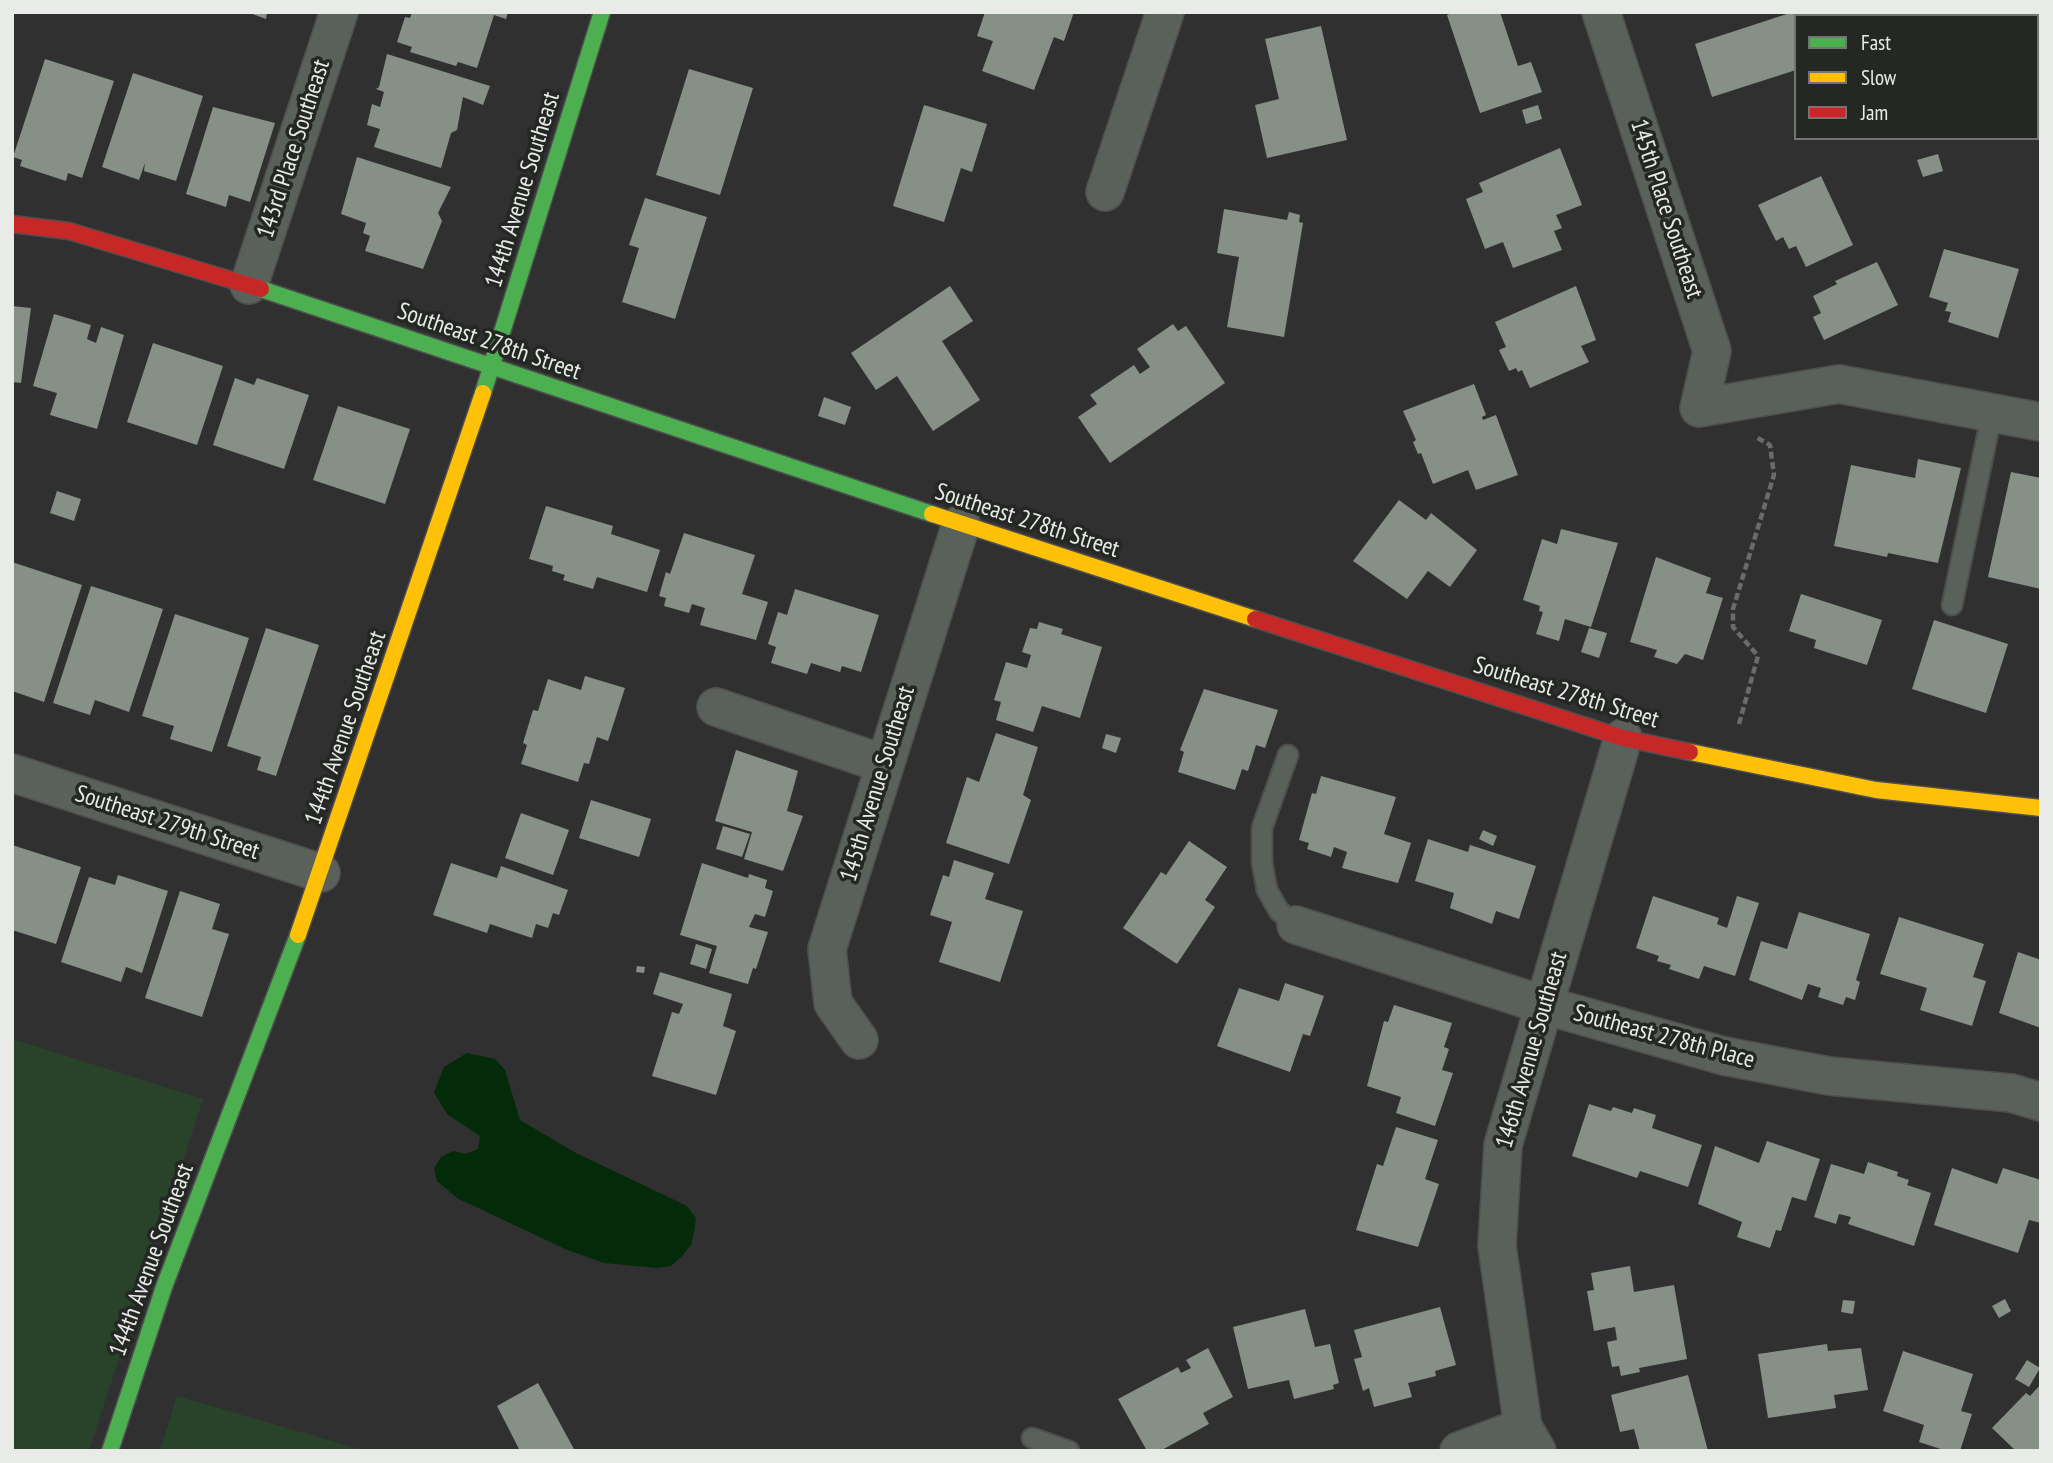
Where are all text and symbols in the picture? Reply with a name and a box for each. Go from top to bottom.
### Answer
legend [1794,14,2039,140]
text: Fast [1861,29,1891,56]
street label: 143rd Place Southeast [252,56,336,242]
text: Slow [1861,64,1896,91]
street label: 144th Avenue Southeast [480,89,566,291]
text: Jam [1861,99,1888,126]
street label: 145th Place Southeast [1624,116,1708,302]
street label: Southeast 278th Street [394,297,584,387]
street label: Southeast 278th Street [931,478,1123,564]
street label: 144th Avenue Southeast [299,627,393,829]
street label: Southeast 278th Street [1470,651,1662,735]
street label: 145th Avenue Southeast [835,683,921,885]
street label: Southeast 279th Street [71,780,263,866]
street label: 146th Avenue Southeast [1490,949,1574,1151]
street label: Southeast 278th Place [1570,999,1758,1075]
street label: 144th Avenue Southeast [104,1160,200,1360]

